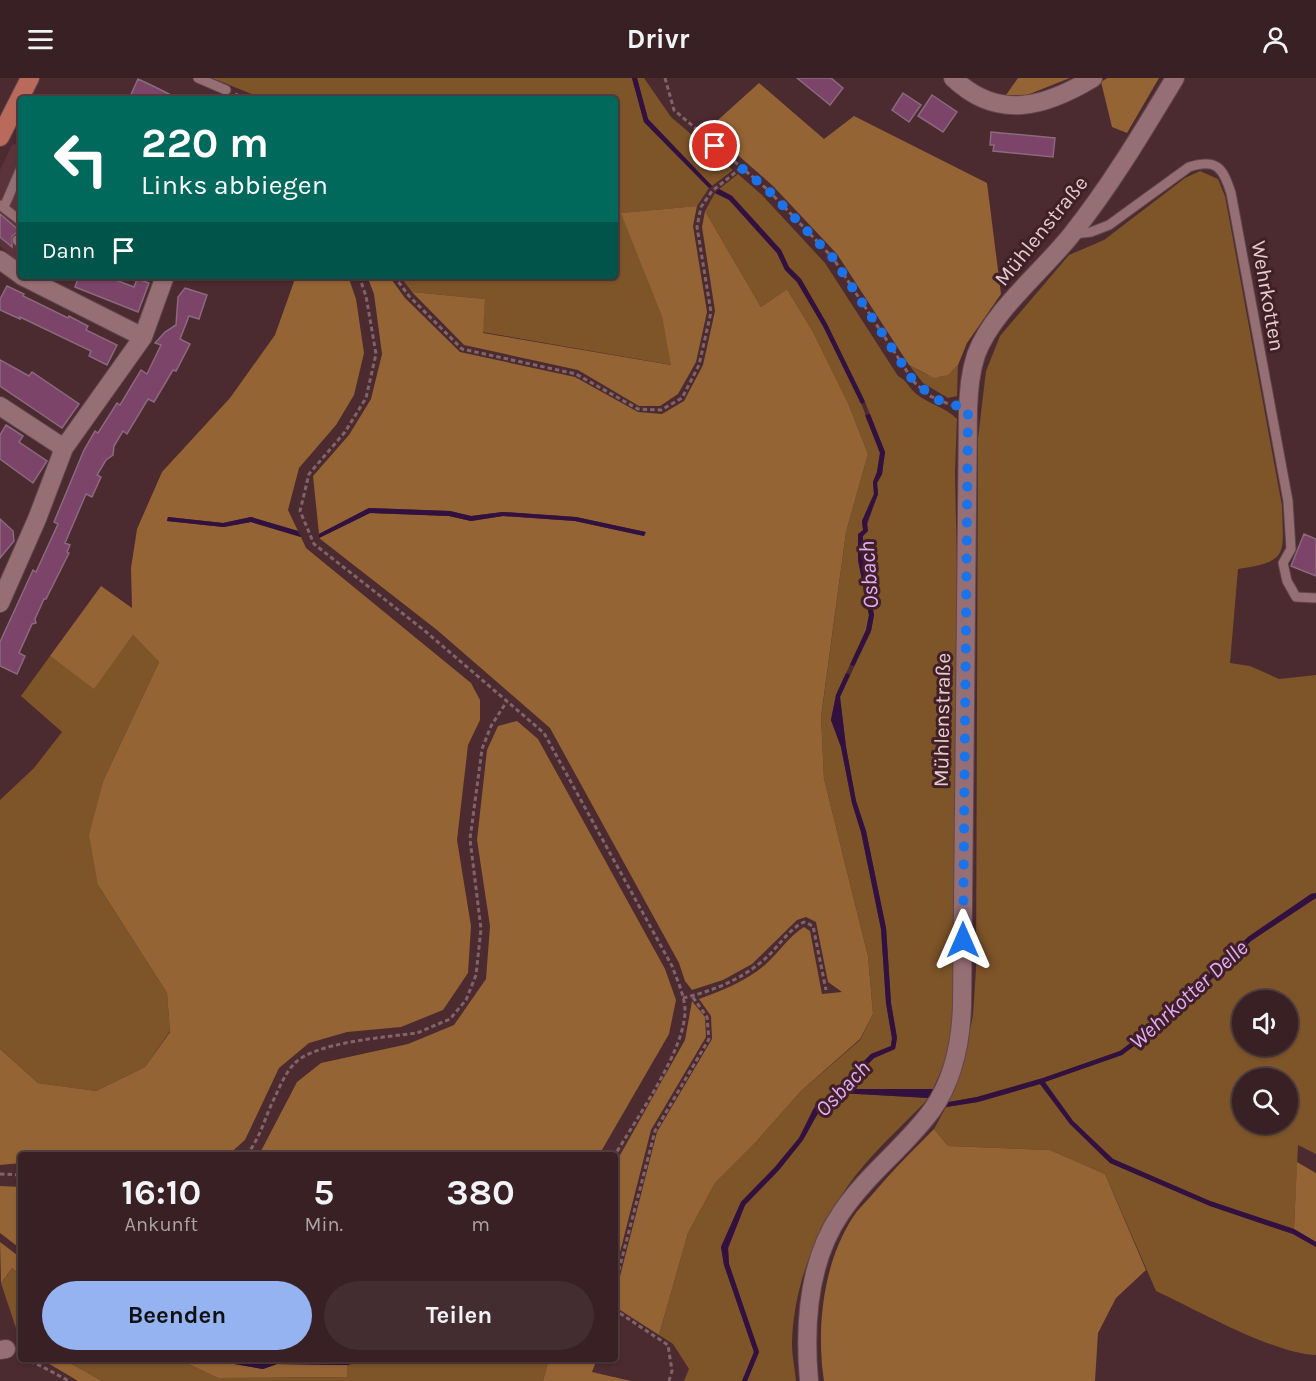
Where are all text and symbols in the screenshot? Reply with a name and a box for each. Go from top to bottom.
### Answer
icon: menu [24,23,57,56]
text: Drivr [627,23,689,55]
icon: person [1259,23,1292,56]
text: 220 m [141,118,269,168]
icon: left [42,120,120,198]
pin [689,120,740,171]
icon: arrive [698,129,731,162]
text: Links abbiegen [141,169,328,201]
street label: Mühlenstraße [989,171,1093,291]
icon: arrive [107,234,140,267]
text: Dann [42,238,95,264]
street label: Wehrkotten [1246,239,1290,353]
water label: Osbach [854,540,884,610]
street label: Mühlenstraße [929,653,955,787]
position arrow [931,908,995,972]
water label: Wehrkotter Delle [1124,935,1253,1055]
map controls [1232,990,1298,1134]
button: sound [1232,990,1298,1056]
water label: Osbach [810,1055,876,1122]
button: search [1232,1068,1298,1134]
text: 16:10 [121,1171,201,1213]
text: 5 [313,1171,334,1213]
text: 380 [446,1171,515,1213]
text: Ankunft [125,1213,198,1236]
text: Min. [305,1213,343,1236]
text: m [471,1213,490,1236]
button: Beenden [42,1281,312,1350]
button: Teilen [324,1281,594,1350]

